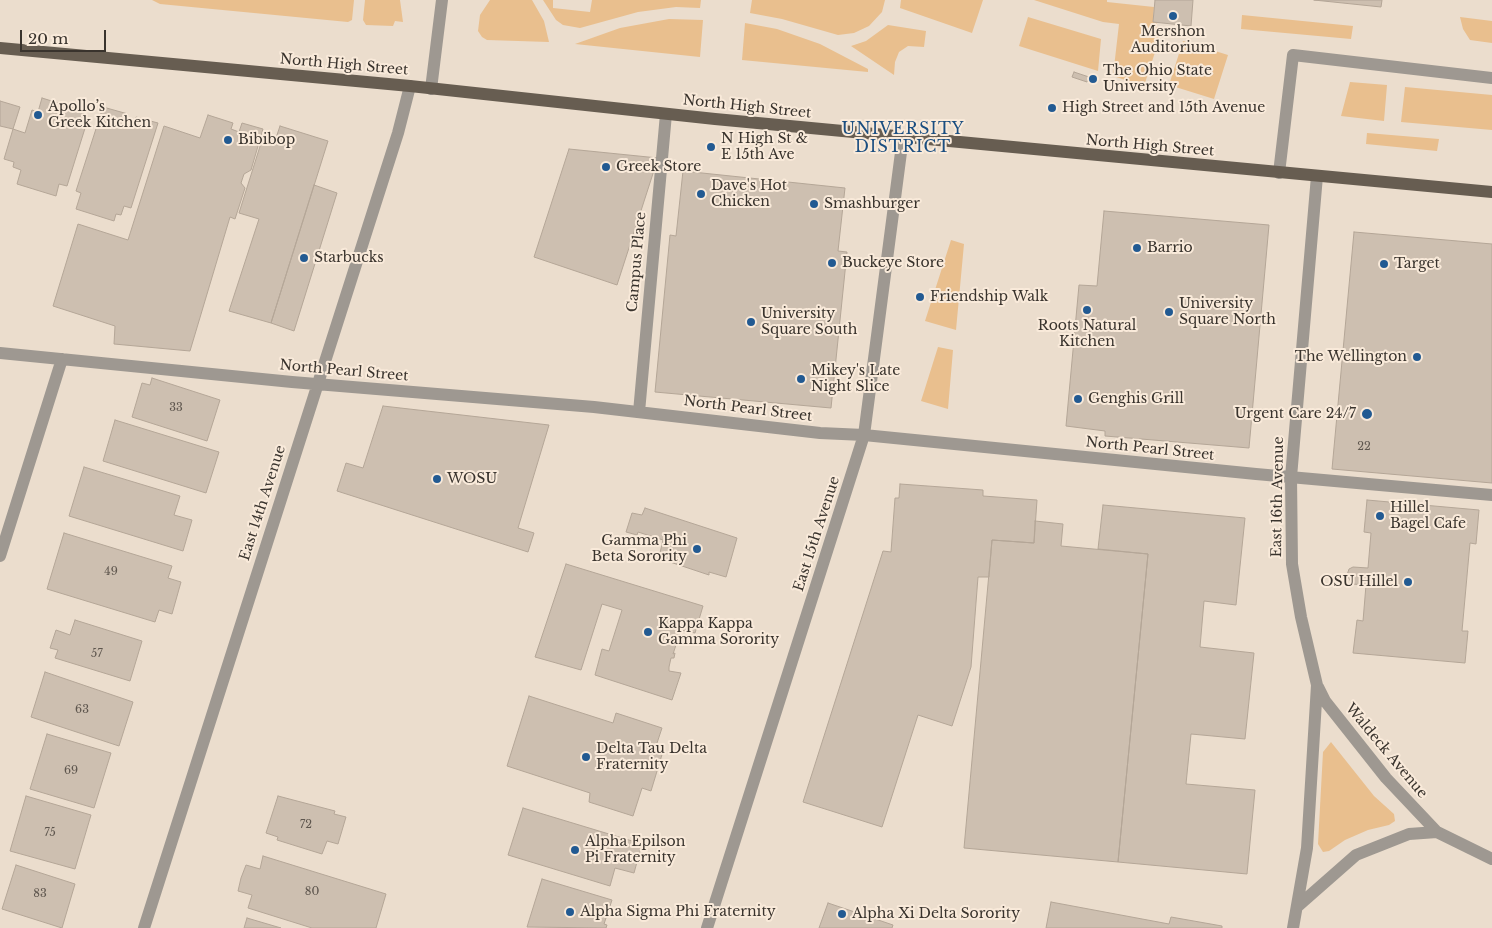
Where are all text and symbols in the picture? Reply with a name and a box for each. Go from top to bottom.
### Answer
marker: Mershon Auditorium [1167,10,1179,22]
scale bar [22,20,109,52]
place label: Mershon Auditorium [1131,24,1215,56]
text: 20 m [28,29,68,48]
street label: North High Street [279,51,409,79]
place label: The Ohio State University [1103,63,1212,95]
marker: The Ohio State University [1087,73,1099,85]
street label: North High Street [682,92,812,122]
place label: Apollo’s Greek Kitchen [48,99,151,132]
place label: High Street and 15th Avenue [1062,100,1265,116]
marker: High Street and 15th Avenue [1046,102,1058,114]
marker: Apollo’s Greek Kitchen [32,109,44,121]
district label: UNIVERSITY DISTRICT [840,119,966,157]
place label: N High St & E 15th Ave [721,131,808,164]
place label: Bibibop [238,132,295,148]
street label: North High Street [1085,132,1215,160]
marker: Bibibop [222,134,234,146]
marker: N High St & E 15th Ave [705,141,717,153]
place label: Greek Store [616,159,701,175]
marker: Greek Store [600,161,612,173]
place label: Dave's Hot Chicken [711,178,787,210]
marker: Dave's Hot Chicken [695,188,707,200]
place label: Smashburger [824,196,920,212]
marker: Smashburger [808,198,820,210]
street label: Campus Place [624,211,650,313]
place label: Barrio [1147,240,1193,256]
marker: Barrio [1131,242,1143,254]
place label: Starbucks [314,250,384,266]
marker: Starbucks [298,252,310,264]
place label: Buckeye Store [842,255,944,271]
place label: Target [1394,256,1440,272]
marker: Buckeye Store [826,257,838,269]
marker: Target [1378,258,1390,270]
place label: Friendship Walk [930,289,1048,305]
marker: Friendship Walk [914,291,926,303]
place label: University Square North [1179,296,1276,328]
marker: Roots Natural Kitchen [1081,304,1093,316]
place label: University Square South [761,306,857,338]
marker: University Square North [1163,306,1175,318]
marker: University Square South [745,316,757,328]
place label: Roots Natural Kitchen [1038,318,1136,351]
place label: The Wellington [1295,349,1407,365]
marker: The Wellington [1411,351,1423,363]
street label: North Pearl Street [279,357,409,385]
place label: Mikey's Late Night Slice [811,363,900,396]
marker: Mikey's Late Night Slice [795,373,807,385]
place label: Genghis Grill [1088,391,1184,407]
street label: North Pearl Street [683,393,813,425]
marker: Genghis Grill [1072,393,1084,405]
house number: 33 [169,401,183,415]
place label: Urgent Care 24/7 [1235,406,1356,422]
marker: Urgent Care 24/7 [1360,407,1374,421]
street label: North Pearl Street [1085,434,1215,464]
street label: East 16th Avenue [1269,436,1287,558]
house number: 22 [1357,440,1371,454]
street label: East 14th Avenue [236,443,290,563]
place label: WOSU [447,471,497,487]
marker: WOSU [431,473,443,485]
street label: East 15th Avenue [790,474,844,594]
place label: Hillel Bagel Cafe [1390,500,1466,532]
marker: Hillel Bagel Cafe [1374,510,1386,522]
place label: Gamma Phi Beta Sorority [592,533,687,566]
marker: Gamma Phi Beta Sorority [691,543,703,555]
house number: 49 [104,565,118,579]
place label: OSU Hillel [1320,574,1398,590]
marker: OSU Hillel [1402,576,1414,588]
place label: Kappa Kappa Gamma Sorority [658,616,779,648]
marker: Kappa Kappa Gamma Sorority [642,626,654,638]
house number: 57 [91,647,103,661]
street label: Waldeck Avenue [1341,700,1431,802]
house number: 63 [75,703,89,717]
place label: Delta Tau Delta Fraternity [596,741,707,774]
marker: Delta Tau Delta Fraternity [580,751,592,763]
house number: 69 [64,764,78,778]
house number: 72 [300,818,312,832]
house number: 75 [44,826,56,840]
place label: Alpha Epilson Pi Fraternity [585,834,685,866]
marker: Alpha Epilson Pi Fraternity [569,844,581,856]
house number: 80 [305,885,319,899]
house number: 83 [33,887,47,901]
place label: Alpha Sigma Phi Fraternity [580,904,776,920]
marker: Alpha Sigma Phi Fraternity [564,906,576,918]
place label: Alpha Xi Delta Sorority [852,906,1020,922]
marker: Alpha Xi Delta Sorority [836,908,848,920]

